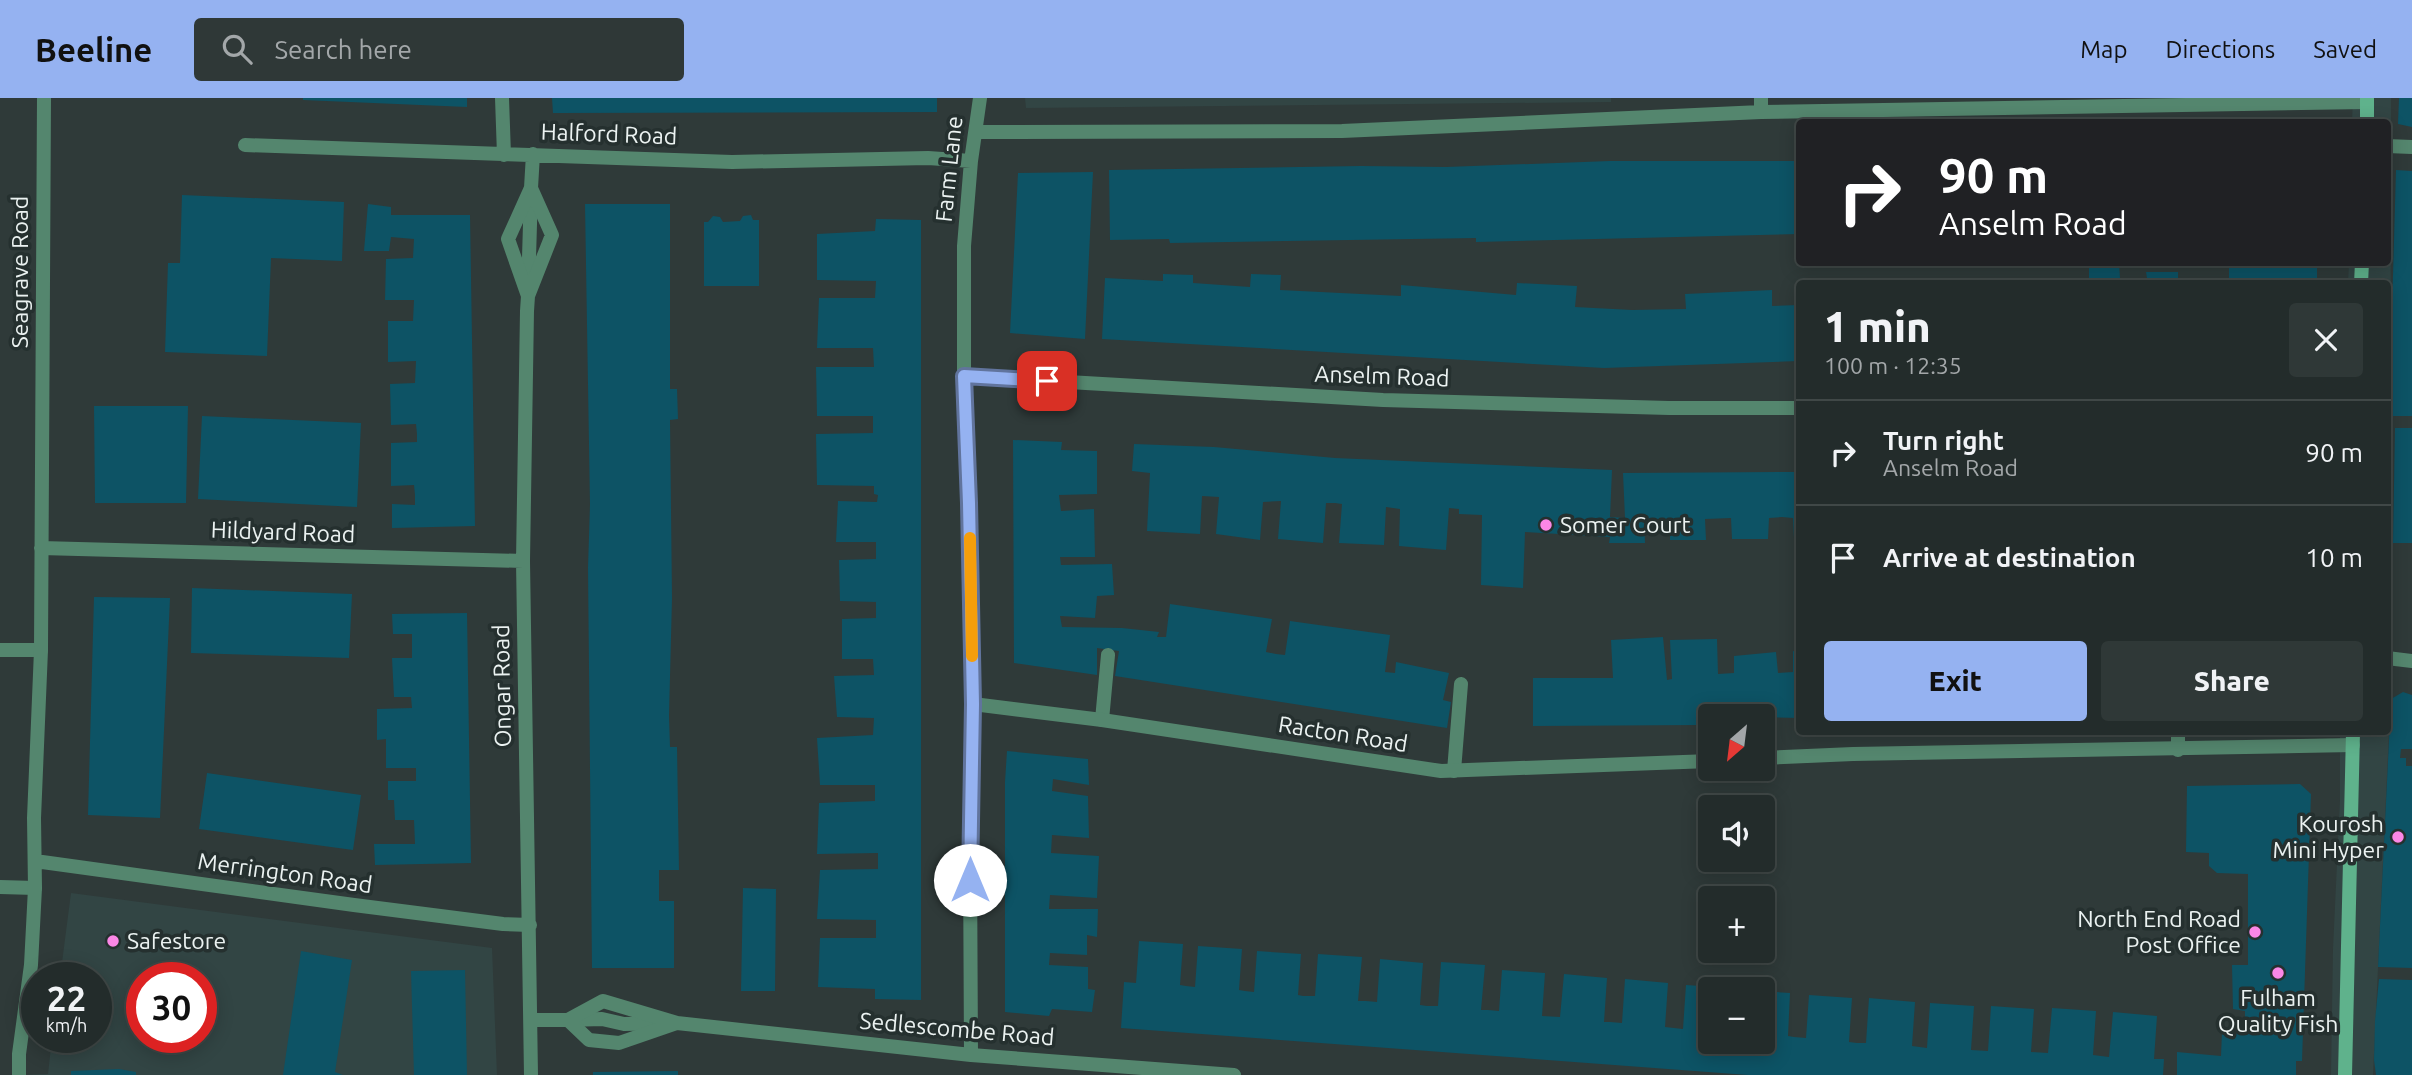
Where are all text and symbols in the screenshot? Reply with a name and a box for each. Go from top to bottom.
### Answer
search box [194,18,684,81]
icon: search [218,30,256,68]
text: Beeline [35,31,152,68]
text: Search here [274,35,412,64]
text: Map [2080,36,2127,63]
text: Directions [2165,36,2275,63]
text: Saved [2313,36,2377,63]
street label: Farm Lane [931,115,966,223]
street label: Halford Road [540,119,678,148]
icon: right [1824,147,1915,238]
text: 90 m [1939,147,2048,202]
street label: Seagrave Road [7,196,32,348]
text: Anselm Road [1939,205,2127,241]
text: 1 min [1824,303,1931,350]
button: close [2289,303,2363,377]
pin [1017,351,1077,411]
text: 100 m · 12:35 [1824,353,1962,378]
street label: Anselm Road [1314,361,1450,390]
icon: arrive [1028,362,1066,400]
text: Turn right [1883,426,2004,455]
icon: right [1824,434,1862,472]
text: 90 m [2305,438,2363,467]
text: Anselm Road [1883,455,2018,480]
place label: Somer Court [1560,512,1690,537]
street label: Hildyard Road [210,516,356,547]
marker: Somer Court [1538,517,1554,533]
icon: arrive [1824,539,1862,577]
text: Arrive at destination [1883,543,2136,572]
text: 10 m [2305,543,2363,572]
street label: Ongar Road [488,624,515,748]
button: Exit [1824,641,2087,721]
button: Share [2101,641,2363,721]
north arrow [1698,704,1774,780]
map controls [1698,704,1775,1054]
street label: Racton Road [1277,711,1410,756]
button: sound [1698,795,1775,872]
place label: Kourosh Mini Hyper [2272,811,2384,862]
marker: Kourosh Mini Hyper [2390,829,2406,845]
position arrow [933,843,1007,917]
street label: Merrington Road [196,848,374,897]
button: + [1698,886,1775,963]
place label: North End Road Post Office [2077,906,2241,957]
marker: North End Road Post Office [2247,924,2263,940]
place label: Safestore [127,928,226,953]
marker: Safestore [105,933,121,949]
speed limit sign: 30 [126,962,217,1053]
marker: Fulham Quality Fish [2270,965,2286,981]
button: − [1698,977,1775,1054]
text: 22 [47,978,86,1018]
place label: Fulham Quality Fish [2218,985,2338,1036]
street label: Sedlescombe Road [859,1008,1055,1049]
text: km/h [46,1015,87,1035]

